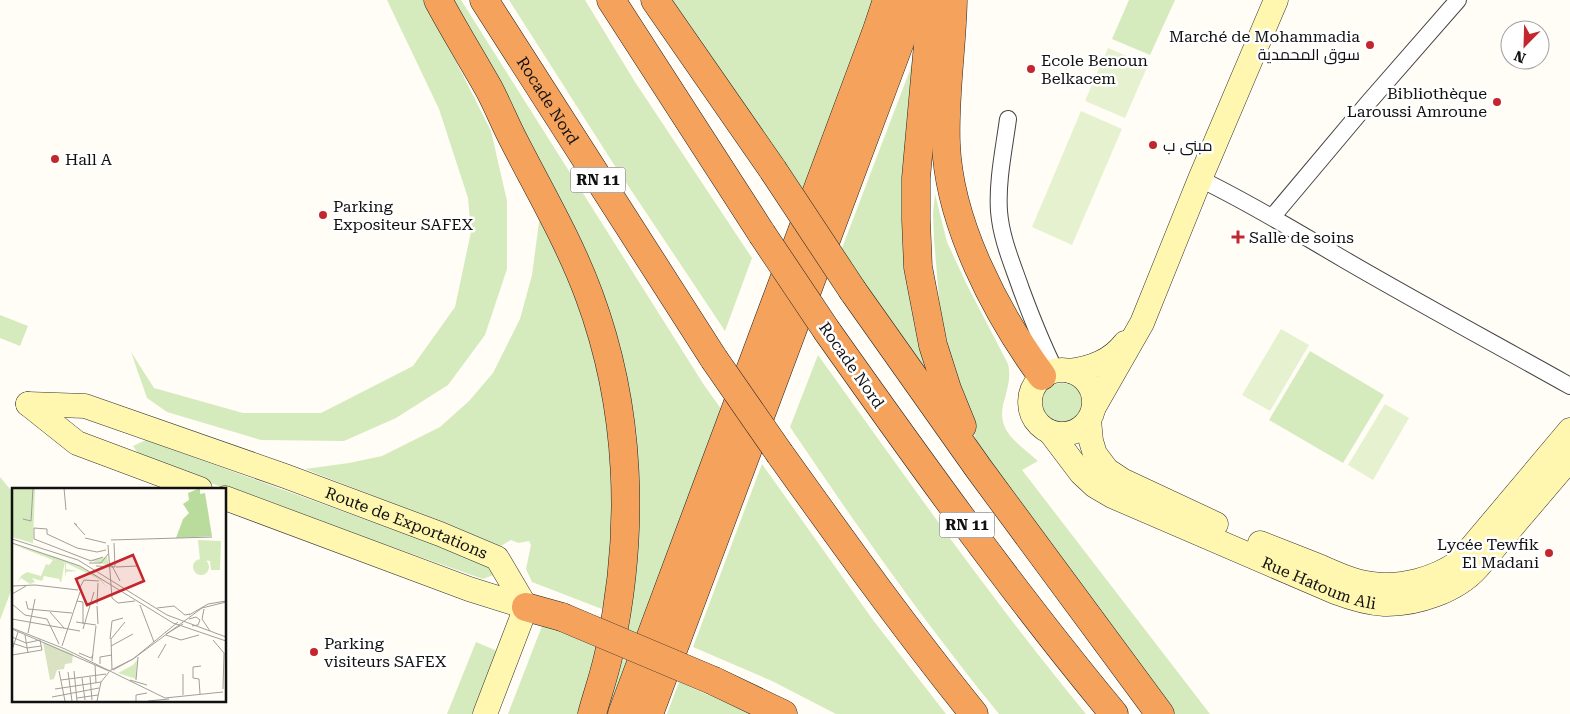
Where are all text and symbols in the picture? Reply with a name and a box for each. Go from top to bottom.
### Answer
north arrow [1500,20,1550,70]
place label: Marché de Mohammadia سوق المحمدية [1169,27,1360,65]
marker: Marché de Mohammadia سوق المحمدية [1364,39,1376,51]
text: N [1512,47,1528,66]
place label: Ecole Benoun Belkacem [1041,51,1148,88]
street label: Rocade Nord [513,53,583,148]
marker: Ecole Benoun Belkacem [1025,63,1037,75]
place label: Bibliothèque Laroussi Amroune [1347,84,1487,121]
marker: Bibliothèque Laroussi Amroune [1491,96,1503,108]
place label: مبنى ب [1163,136,1212,156]
marker: مبنى ب [1147,139,1159,151]
place label: Hall A [65,150,113,169]
marker: Hall A [49,153,61,165]
road number: RN 11 [570,168,626,192]
place label: Parking Expositeur SAFEX [333,197,473,234]
marker: Parking Expositeur SAFEX [317,209,329,221]
place label: Salle de soins [1249,228,1354,247]
marker: Salle de soins [1231,230,1245,244]
street label: Rocade Nord [815,319,888,412]
street label: Route de Exportations [323,483,491,563]
inset map [12,488,226,702]
road number: RN 11 [940,512,994,538]
place label: Lycée Tewfik El Madani [1437,535,1539,572]
marker: Lycée Tewfik El Madani [1543,547,1555,559]
street label: Rue Hatoum Ali [1259,553,1377,613]
place label: Parking visiteurs SAFEX [324,634,447,671]
marker: Parking visiteurs SAFEX [308,646,320,658]

